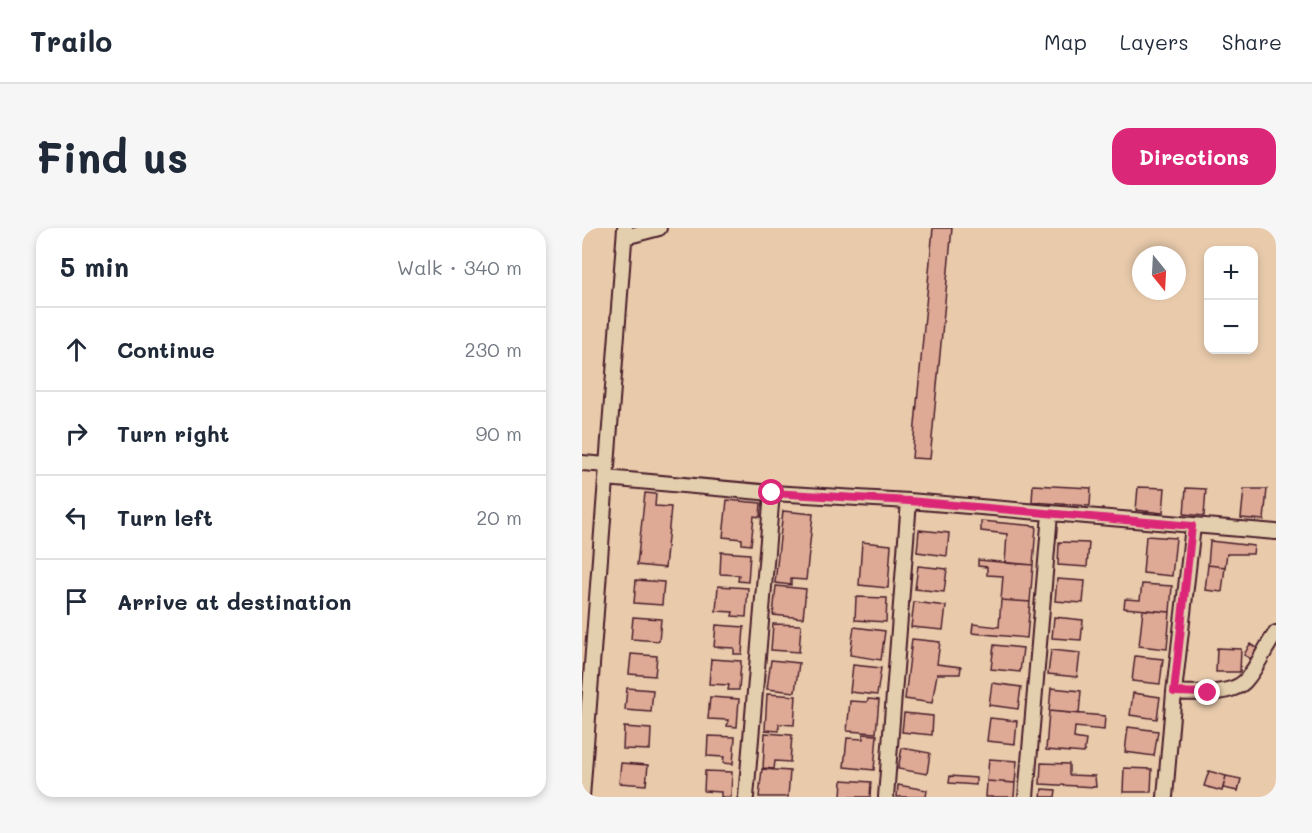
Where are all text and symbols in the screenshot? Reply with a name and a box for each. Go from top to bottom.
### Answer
text: Trailo [30,23,112,59]
text: Map [1044,28,1087,55]
text: Layers [1120,28,1189,55]
text: Share [1222,28,1282,55]
button: Directions [1112,128,1276,185]
text: Find us [36,129,188,184]
north arrow [1132,246,1186,300]
map controls [1204,246,1258,354]
button: + [1204,246,1258,300]
text: 5 min [60,250,129,284]
text: Walk · 340 m [397,254,522,280]
button: − [1204,300,1258,354]
icon: ahead [60,333,93,366]
text: Continue [117,335,215,364]
text: 230 m [464,336,522,362]
icon: right [60,417,93,450]
text: Turn right [117,419,229,448]
text: 90 m [476,420,522,446]
route start [758,479,784,505]
icon: left [60,501,93,534]
text: Turn left [117,503,213,532]
text: 20 m [476,504,522,530]
icon: arrive [60,585,93,618]
text: Arrive at destination [117,587,352,616]
route end [1194,679,1220,705]

